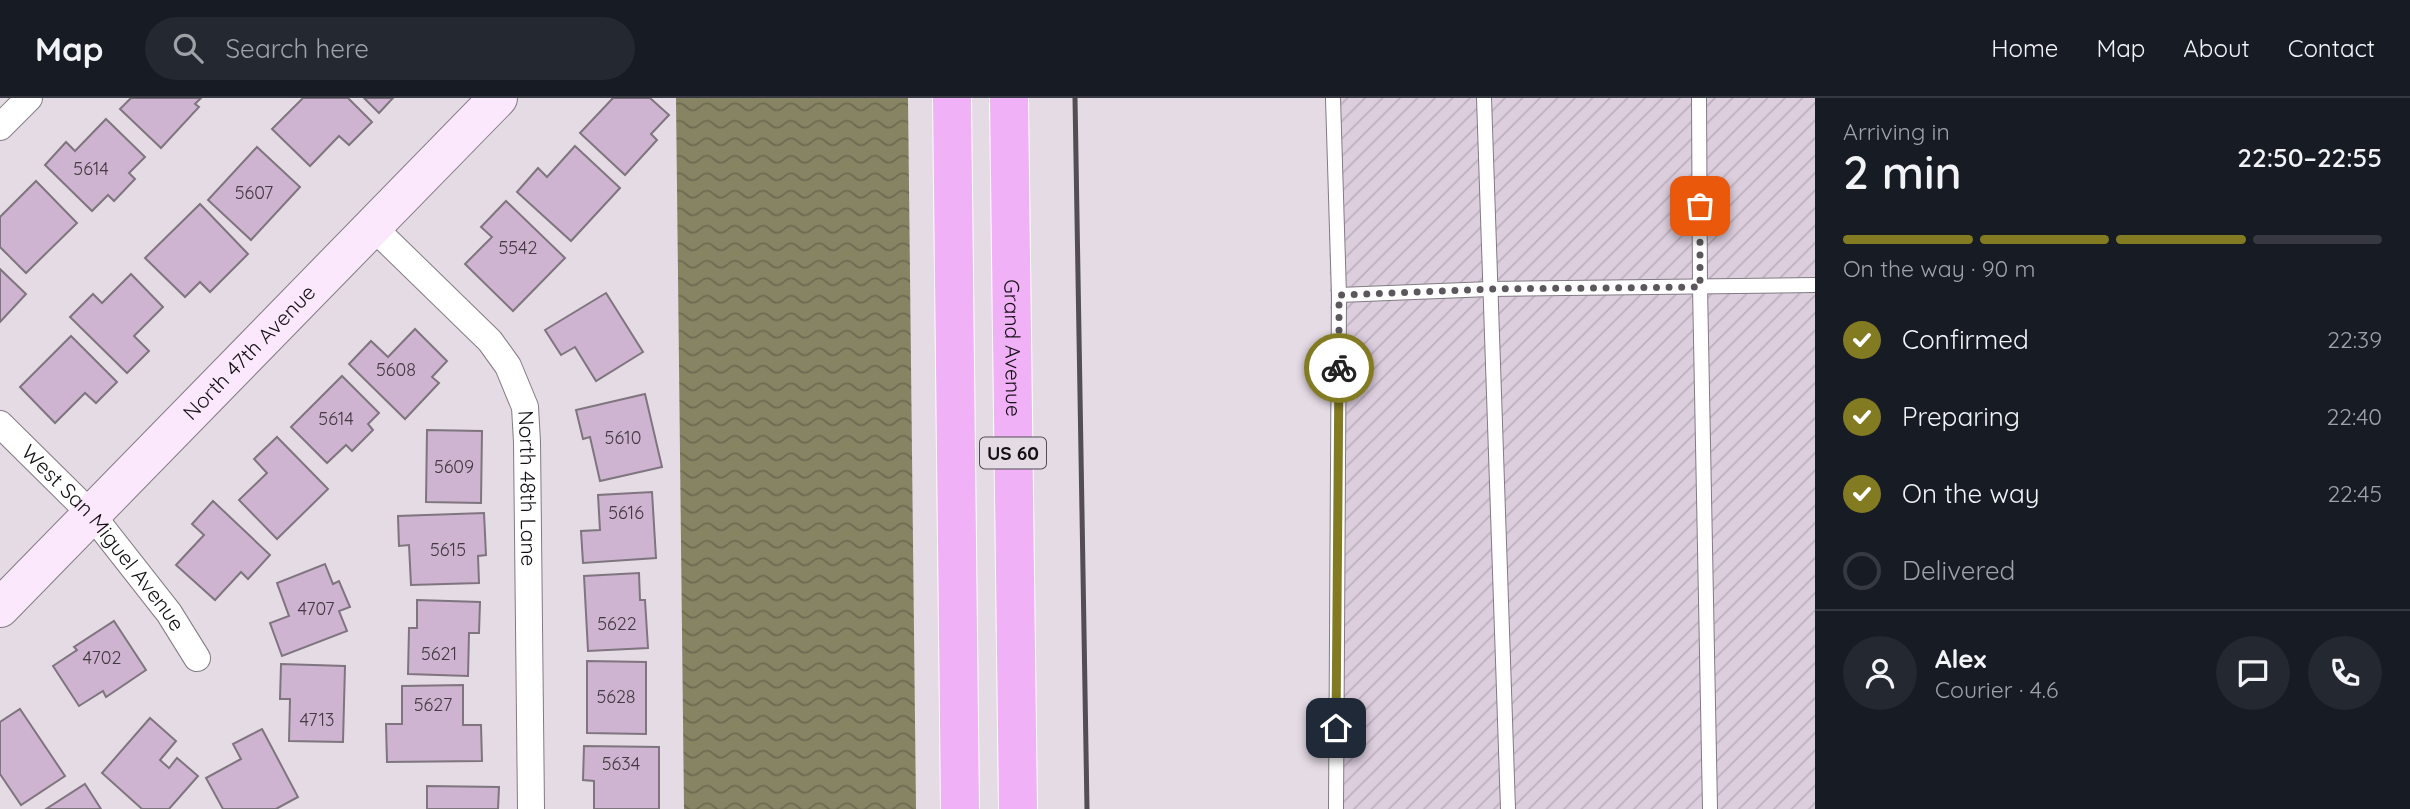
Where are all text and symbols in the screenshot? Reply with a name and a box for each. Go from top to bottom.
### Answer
search box [145,17,635,80]
text: Map [35,28,103,69]
icon: search [169,29,207,67]
text: Search here [225,32,369,65]
text: Home [1991,33,2058,63]
text: Map [2096,33,2145,63]
text: About [2183,33,2250,63]
text: Contact [2288,33,2375,63]
text: Arriving in [1843,117,1950,146]
text: 22:50–22:55 [2237,141,2382,174]
text: 2 min [1843,143,1962,201]
house number: 5614 [73,157,109,180]
pin [1670,176,1730,236]
house number: 5607 [235,181,273,204]
icon: bag [1681,187,1719,225]
house number: 5542 [498,236,538,259]
text: On the way · 90 m [1843,254,2036,283]
street label: North 47th Avenue [177,279,320,425]
street label: Grand Avenue [999,279,1027,417]
icon: check [1843,321,1881,359]
text: Confirmed [1902,323,2029,356]
text: 22:39 [2327,325,2382,354]
courier [1304,333,1374,403]
icon: bike [1320,349,1358,387]
house number: 5608 [376,358,416,381]
icon: check [1843,398,1881,436]
text: Preparing [1902,400,2020,433]
text: 22:40 [2326,402,2382,431]
house number: 5614 [318,407,354,430]
street label: North 48th Lane [513,410,542,567]
house number: 5610 [605,426,641,449]
road number: US 60 [980,438,1046,468]
street label: West San Miguel Avenue [16,439,191,635]
house number: 5609 [434,455,474,478]
icon: check [1843,475,1881,513]
text: On the way [1902,477,2040,510]
text: 22:45 [2327,479,2382,508]
house number: 5616 [608,501,644,524]
house number: 5615 [430,538,466,561]
text: Delivered [1902,554,2015,587]
house number: 4707 [297,597,335,620]
house number: 5622 [597,612,637,635]
button: person [1843,636,1917,710]
button: chat [2216,636,2290,710]
button: phone [2308,636,2382,710]
house number: 5621 [421,642,457,665]
text: Alex [1935,642,1986,675]
house number: 4702 [83,646,121,669]
text: Courier · 4.6 [1935,675,2058,704]
house number: 5628 [596,685,636,708]
house number: 5627 [414,693,452,716]
pin [1306,698,1366,758]
house number: 4713 [299,708,335,731]
icon: home [1317,709,1355,747]
house number: 5634 [602,752,640,775]

